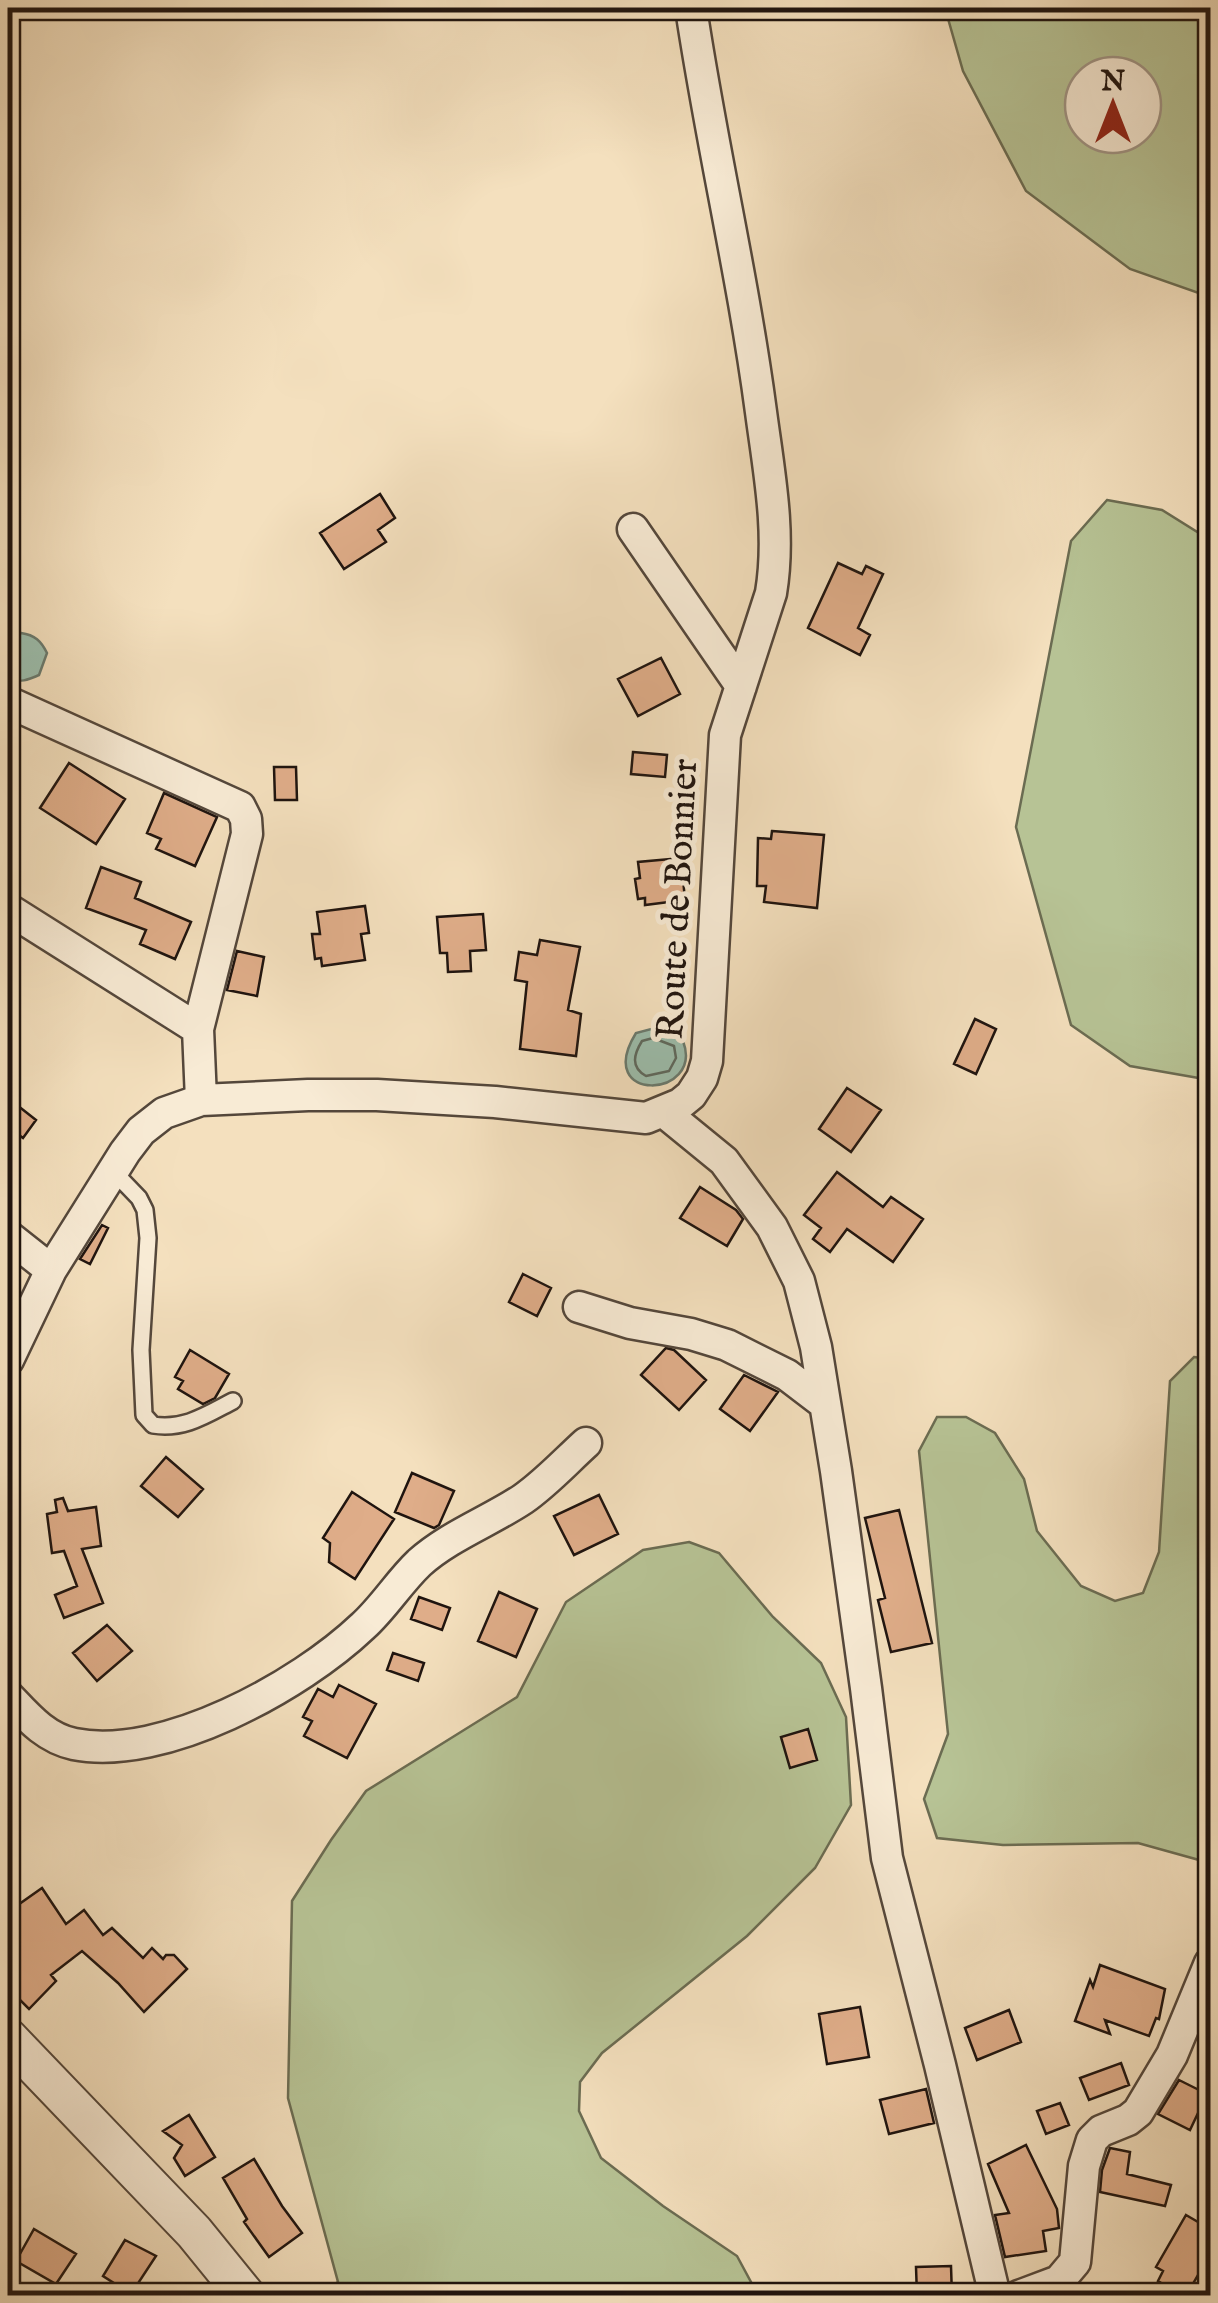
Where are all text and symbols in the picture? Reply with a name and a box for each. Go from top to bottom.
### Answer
north arrow [1063,55,1163,155]
text: N [1100,65,1125,100]
street label: Route de Bonnier [648,758,710,1041]

